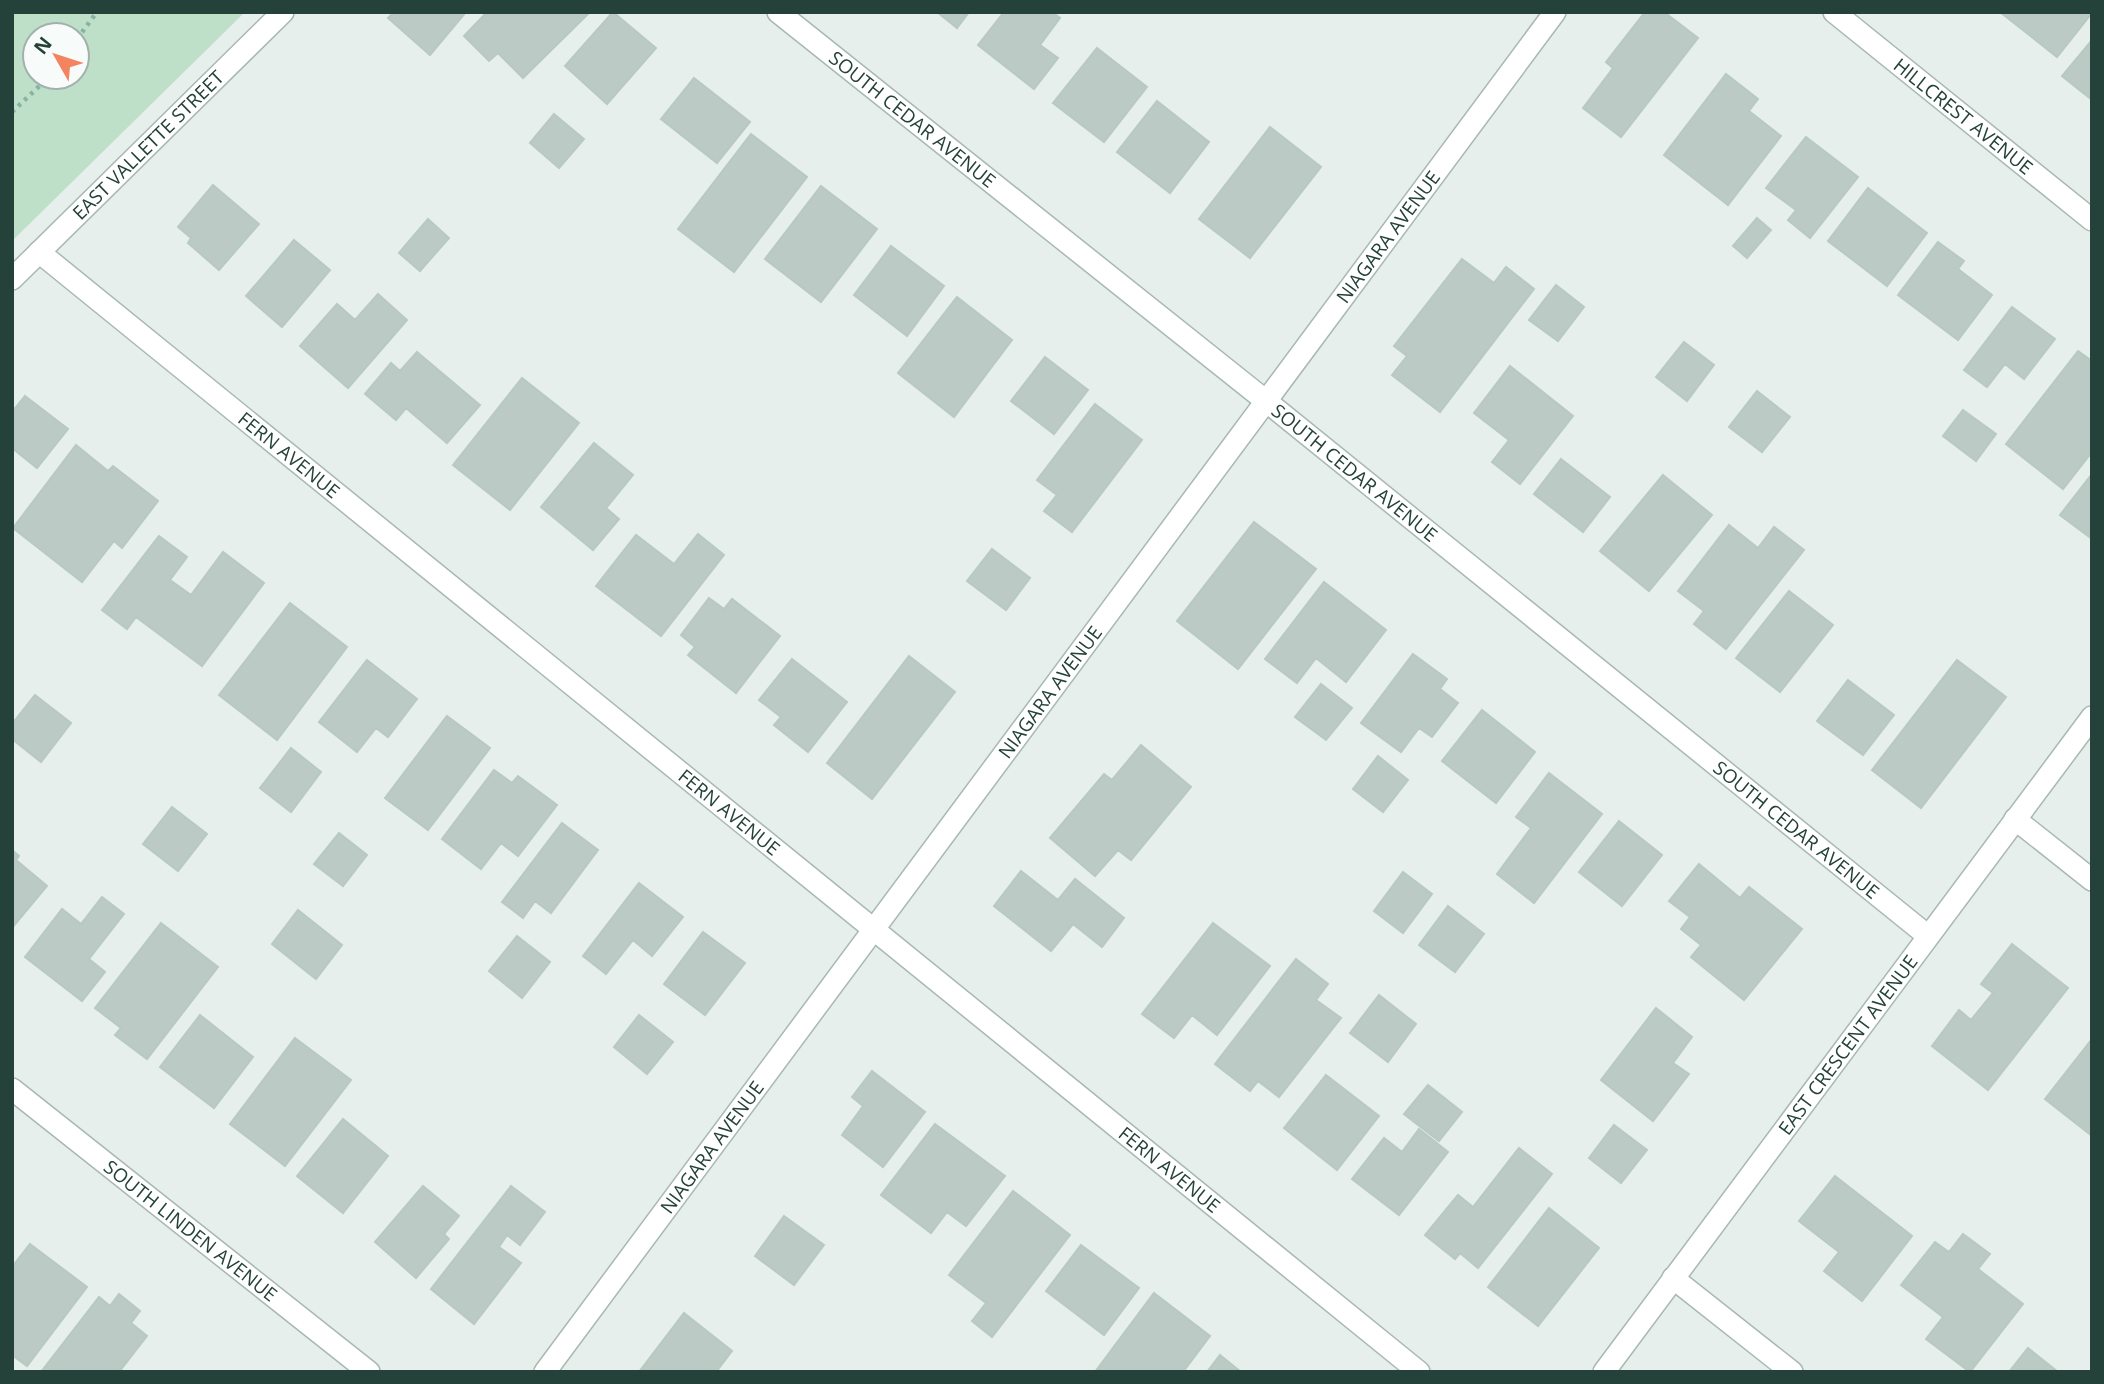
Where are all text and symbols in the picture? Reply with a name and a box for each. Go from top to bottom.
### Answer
north arrow [21,21,91,91]
text: N [28,31,58,59]
street label: SOUTH CEDAR AVENUE [824,45,1001,194]
street label: HILLCREST AVENUE [1888,52,2038,180]
street label: EAST VALLETTE STREET [67,64,230,225]
street label: NIAGARA AVENUE [1330,165,1446,308]
street label: SOUTH CEDAR AVENUE [1266,398,1443,548]
street label: FERN AVENUE [233,406,345,504]
street label: NIAGARA AVENUE [992,621,1108,764]
street label: SOUTH CEDAR AVENUE [1708,755,1885,905]
street label: FERN AVENUE [673,763,786,861]
street label: EAST CRESCENT AVENUE [1772,950,1923,1140]
street label: NIAGARA AVENUE [654,1076,770,1219]
street label: FERN AVENUE [1113,1120,1226,1219]
street label: SOUTH LINDEN AVENUE [99,1154,283,1307]

